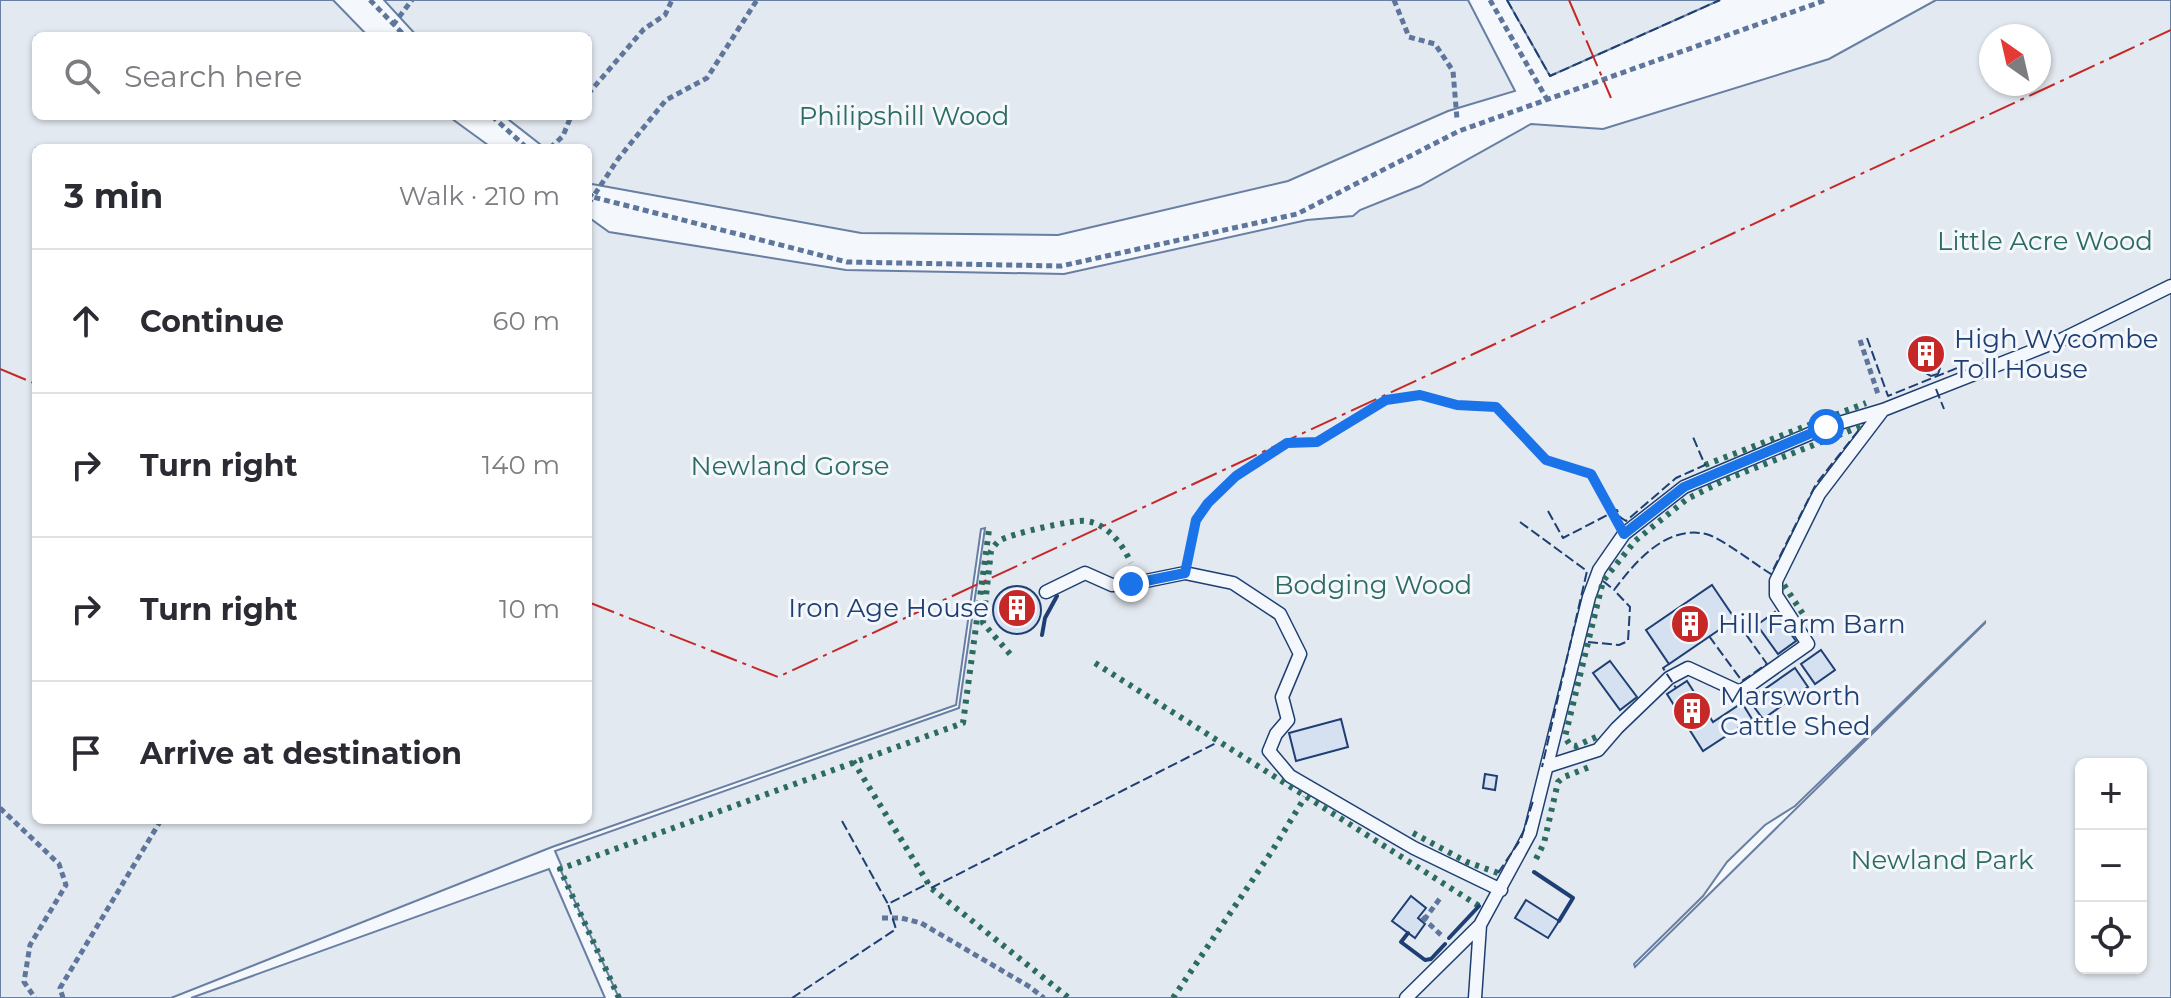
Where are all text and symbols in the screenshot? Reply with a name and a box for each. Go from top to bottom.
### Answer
north arrow [1979,24,2051,96]
search box [32,32,592,120]
icon: search [60,54,104,98]
text: Search here [124,58,302,95]
park label: Philipshill Wood [799,100,1009,132]
text: 3 min [64,175,163,217]
text: Walk · 210 m [399,180,560,212]
park label: Little Acre Wood [1937,225,2153,257]
icon: ahead [64,299,108,343]
text: Continue [140,303,284,340]
text: 60 m [493,305,560,337]
place label: High Wycombe Toll House [1954,323,2159,385]
building icon: High Wycombe Toll House [1905,333,1947,375]
route start [1808,409,1844,445]
icon: right [64,443,108,487]
text: Turn right [140,447,297,484]
text: 140 m [482,449,560,481]
park label: Newland Gorse [691,450,889,482]
route end [1113,566,1149,602]
park label: Bodging Wood [1274,569,1472,601]
icon: right [64,587,108,631]
building icon: Iron Age House [996,587,1038,629]
text: Turn right [140,591,297,628]
place label: Iron Age House [788,592,989,624]
text: 10 m [499,593,560,625]
building icon: Hill Farm Barn [1669,603,1711,645]
place label: Hill Farm Barn [1718,608,1906,640]
place label: Marsworth Cattle Shed [1720,680,1871,742]
building icon: Marsworth Cattle Shed [1671,690,1713,732]
icon: arrive [64,731,108,775]
text: Arrive at destination [140,735,462,772]
map controls [2075,758,2147,974]
button: + [2075,758,2147,830]
button: − [2075,830,2147,902]
park label: Newland Park [1850,844,2034,876]
button: locate [2075,902,2147,974]

